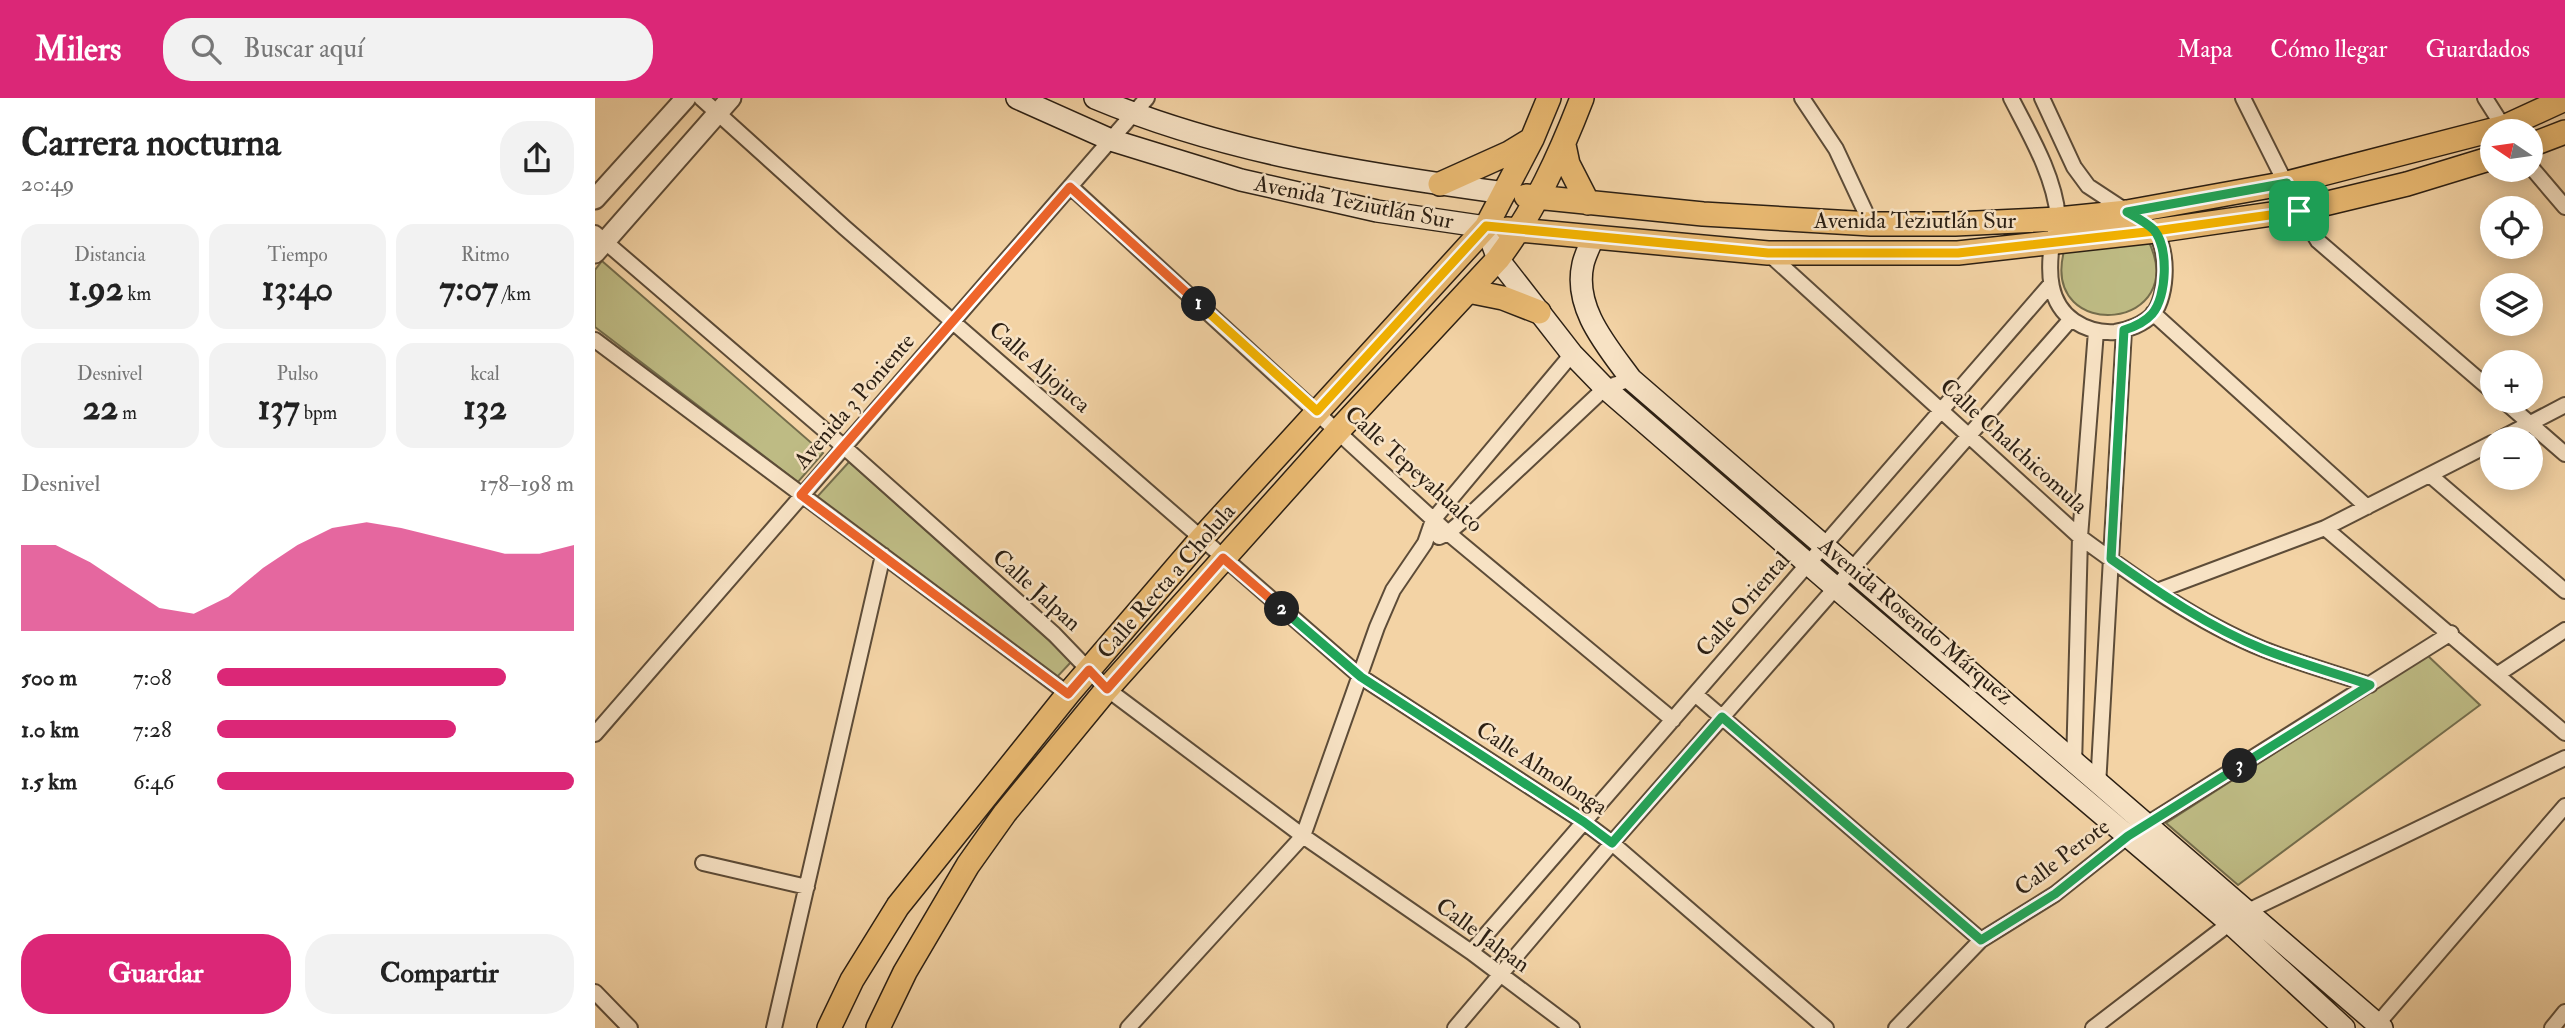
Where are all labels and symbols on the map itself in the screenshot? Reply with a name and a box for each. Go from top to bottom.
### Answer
north arrow [2480,119,2543,182]
street label: Avenida Teziutlán Sur [1251,168,1456,236]
pin [2269,181,2329,241]
street label: Avenida Teziutlán Sur [1813,206,2017,235]
pin: 1 [1181,286,1217,322]
street label: Calle Aljojuca [983,315,1097,419]
street label: Avenida 3 Poniente [786,327,921,476]
street label: Calle Chalchicomula [1934,372,2094,520]
street label: Calle Tepeyahualco [1338,399,1489,539]
street label: Calle Recta a Cholula [1091,497,1242,665]
street label: Avenida Rosendo Márquez [1812,530,2019,711]
street label: Calle Jalpan [986,543,1087,638]
street label: Calle Oriental [1689,545,1797,663]
pin: 2 [1265,592,1299,626]
street label: Calle Almolonga [1471,715,1614,822]
pin: 3 [2223,748,2257,784]
street label: Calle Perote [2009,812,2116,902]
street label: Calle Jalpan [1430,891,1536,980]

